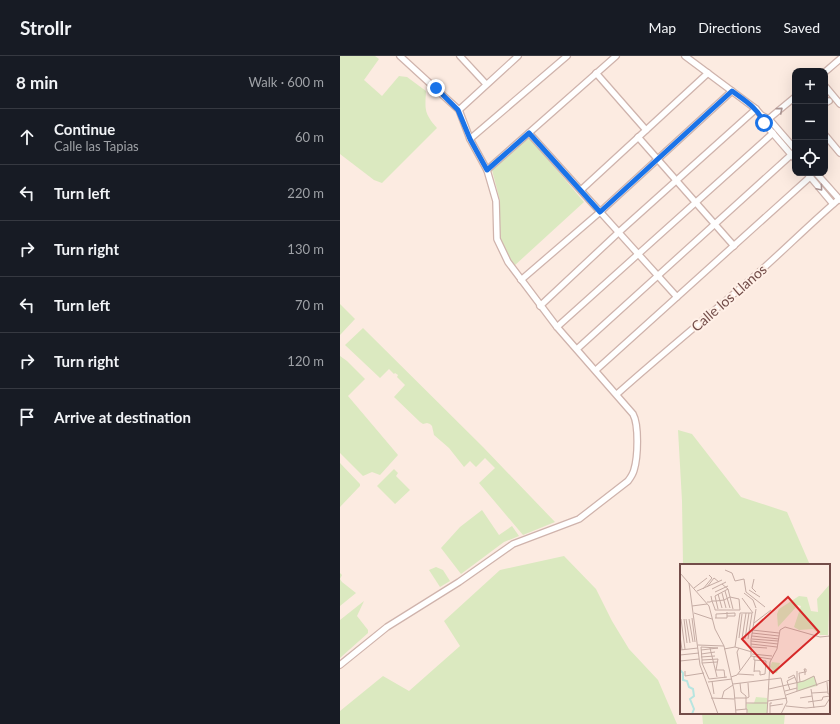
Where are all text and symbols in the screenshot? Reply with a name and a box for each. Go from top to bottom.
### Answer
text: Strollr [20,16,71,39]
text: Map [649,19,676,36]
text: Directions [698,19,761,36]
text: Saved [783,19,820,36]
map controls [792,68,828,176]
button: + [792,68,828,104]
text: 8 min [16,72,58,93]
text: Walk · 600 m [248,74,324,90]
route end [427,79,445,97]
button: − [792,104,828,140]
one-way arrow [775,107,782,114]
route start [755,114,773,132]
text: Continue [54,120,115,138]
icon: ahead [16,126,38,148]
text: 60 m [295,129,324,145]
text: Calle las Tapias [54,138,139,154]
button: locate [792,140,828,176]
icon: left [16,182,38,204]
text: Turn left [54,184,110,202]
one-way arrow [815,184,822,191]
text: 220 m [287,185,324,201]
icon: right [16,238,38,260]
text: Turn right [54,240,119,258]
text: 130 m [287,241,324,257]
street label: Calle los Llanos [688,260,770,335]
icon: left [16,294,38,316]
text: Turn left [54,296,110,314]
text: 70 m [295,297,324,313]
icon: right [16,350,38,372]
text: Turn right [54,352,119,370]
text: 120 m [287,353,324,369]
icon: arrive [16,406,38,428]
text: Arrive at destination [54,408,191,426]
inset map [680,564,830,714]

